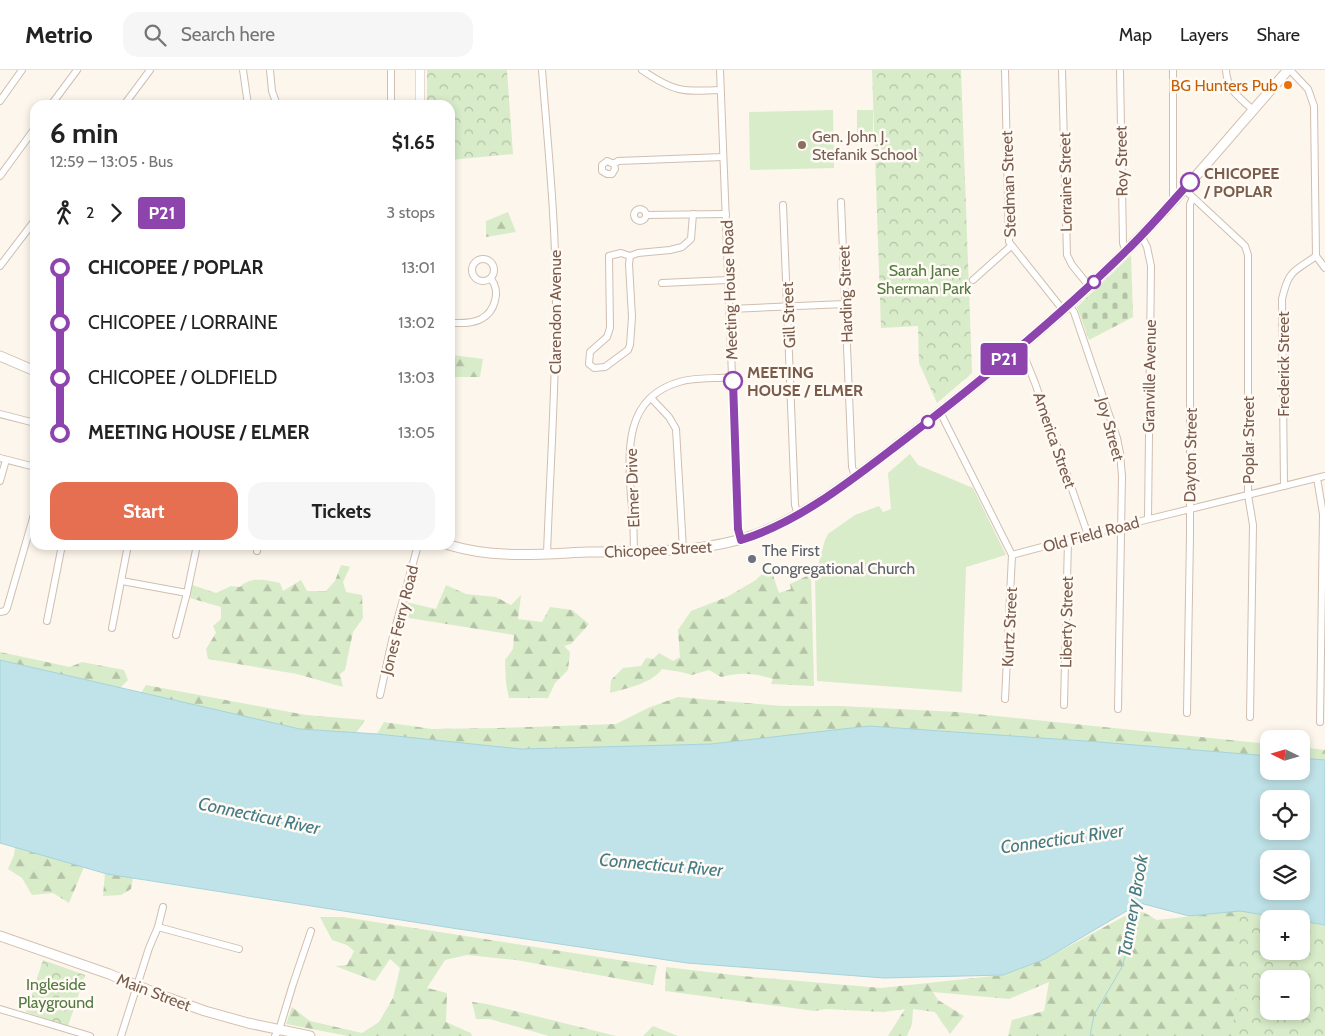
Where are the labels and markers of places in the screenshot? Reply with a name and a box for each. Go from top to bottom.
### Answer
place label: BG Hunters Pub [1171,76,1278,95]
marker: BG Hunters Pub [1282,79,1294,91]
place label: Gen. John J. Stefanik School [812,127,918,164]
marker: Gen. John J. Stefanik School [796,139,808,151]
place label: CHICOPEE / POPLAR [1203,164,1279,201]
marker: CHICOPEE / POPLAR [1180,172,1200,192]
unlabelled marker [1087,275,1101,289]
place label: MEETING HOUSE / ELMER [747,363,863,400]
marker: MEETING HOUSE / ELMER [723,371,743,391]
unlabelled marker [921,415,935,429]
place label: The First Congregational Church [762,541,915,578]
marker: The First Congregational Church [746,553,758,565]

